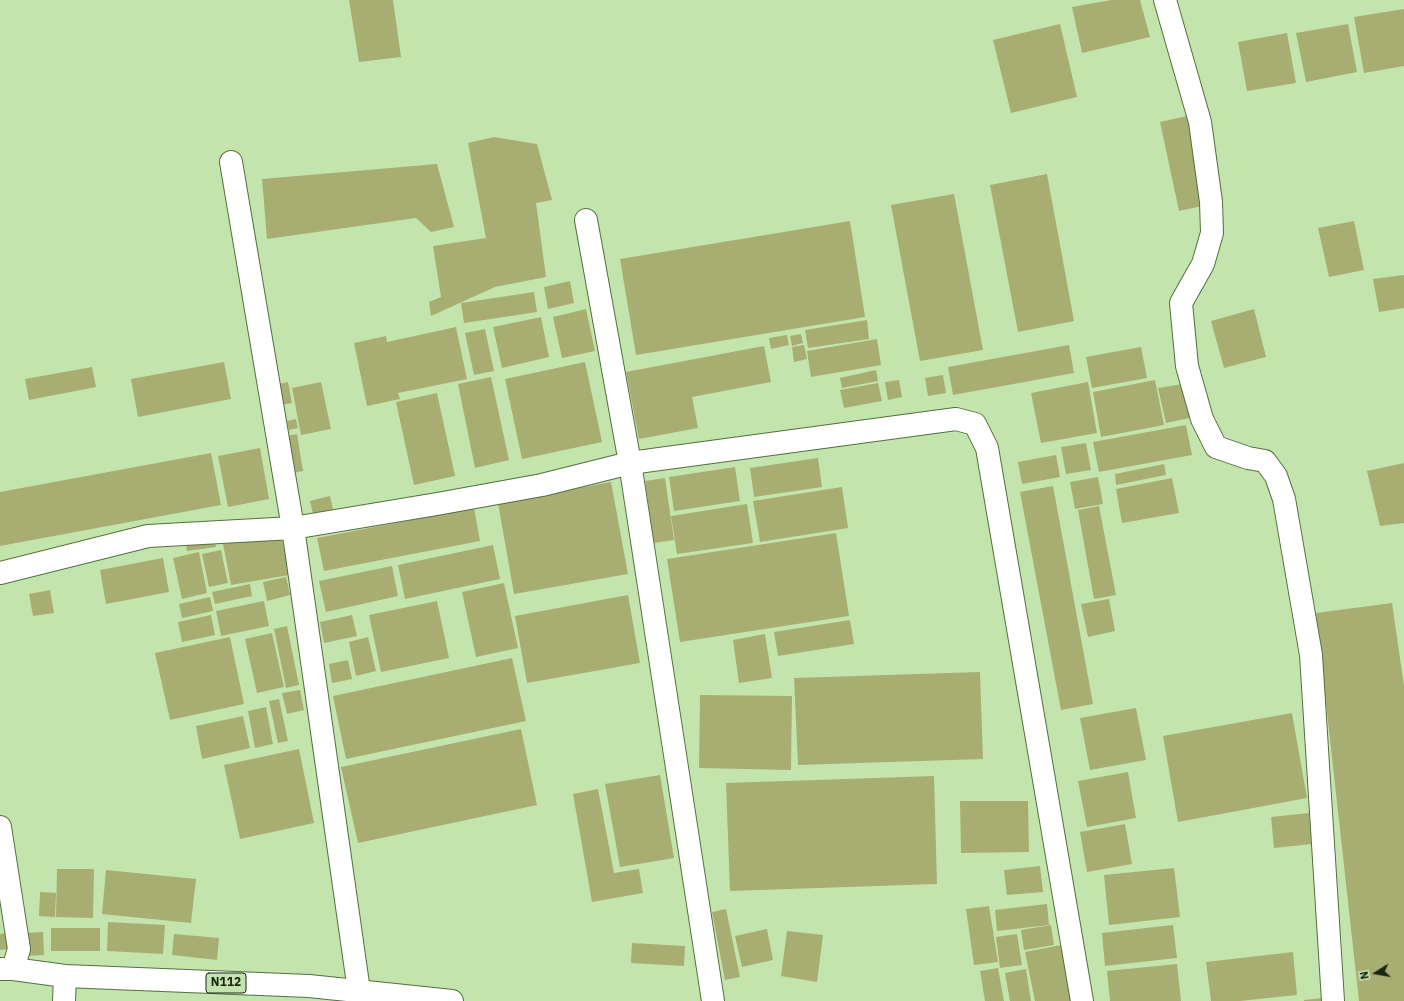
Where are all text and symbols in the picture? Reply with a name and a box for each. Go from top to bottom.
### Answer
north arrow [1356,953,1396,993]
text: N [1357,970,1372,981]
road number: N112 [206,973,246,993]

